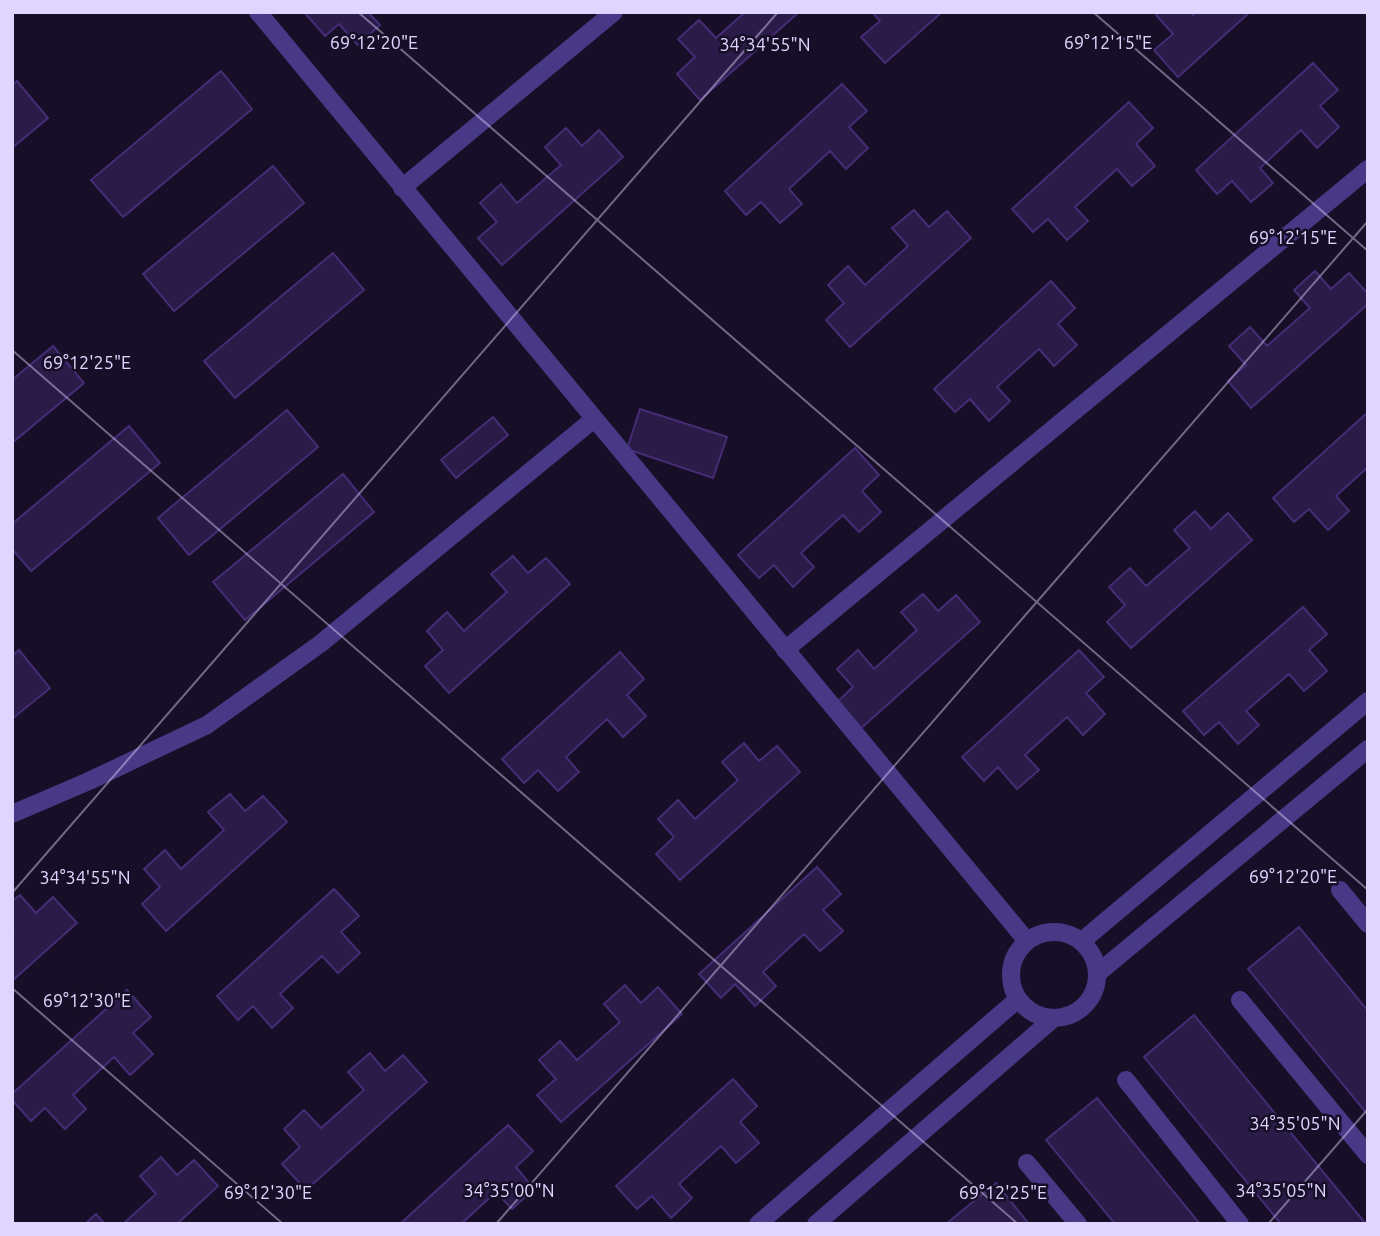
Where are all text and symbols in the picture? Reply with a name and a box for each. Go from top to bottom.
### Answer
text: 69°12'20"E [330,32,418,52]
text: 69°12'15"E [1064,32,1152,52]
text: 34°34'55"N [719,34,811,54]
text: 69°12'15"E [1249,227,1337,247]
text: 69°12'25"E [43,352,131,372]
text: 69°12'20"E [1249,866,1337,886]
text: 34°34'55"N [39,867,131,887]
text: 69°12'30"E [43,990,131,1010]
text: 34°35'05"N [1249,1113,1341,1133]
text: 34°35'00"N [463,1180,555,1200]
text: 34°35'05"N [1235,1180,1327,1200]
text: 69°12'30"E [224,1182,312,1202]
text: 69°12'25"E [959,1182,1047,1202]

